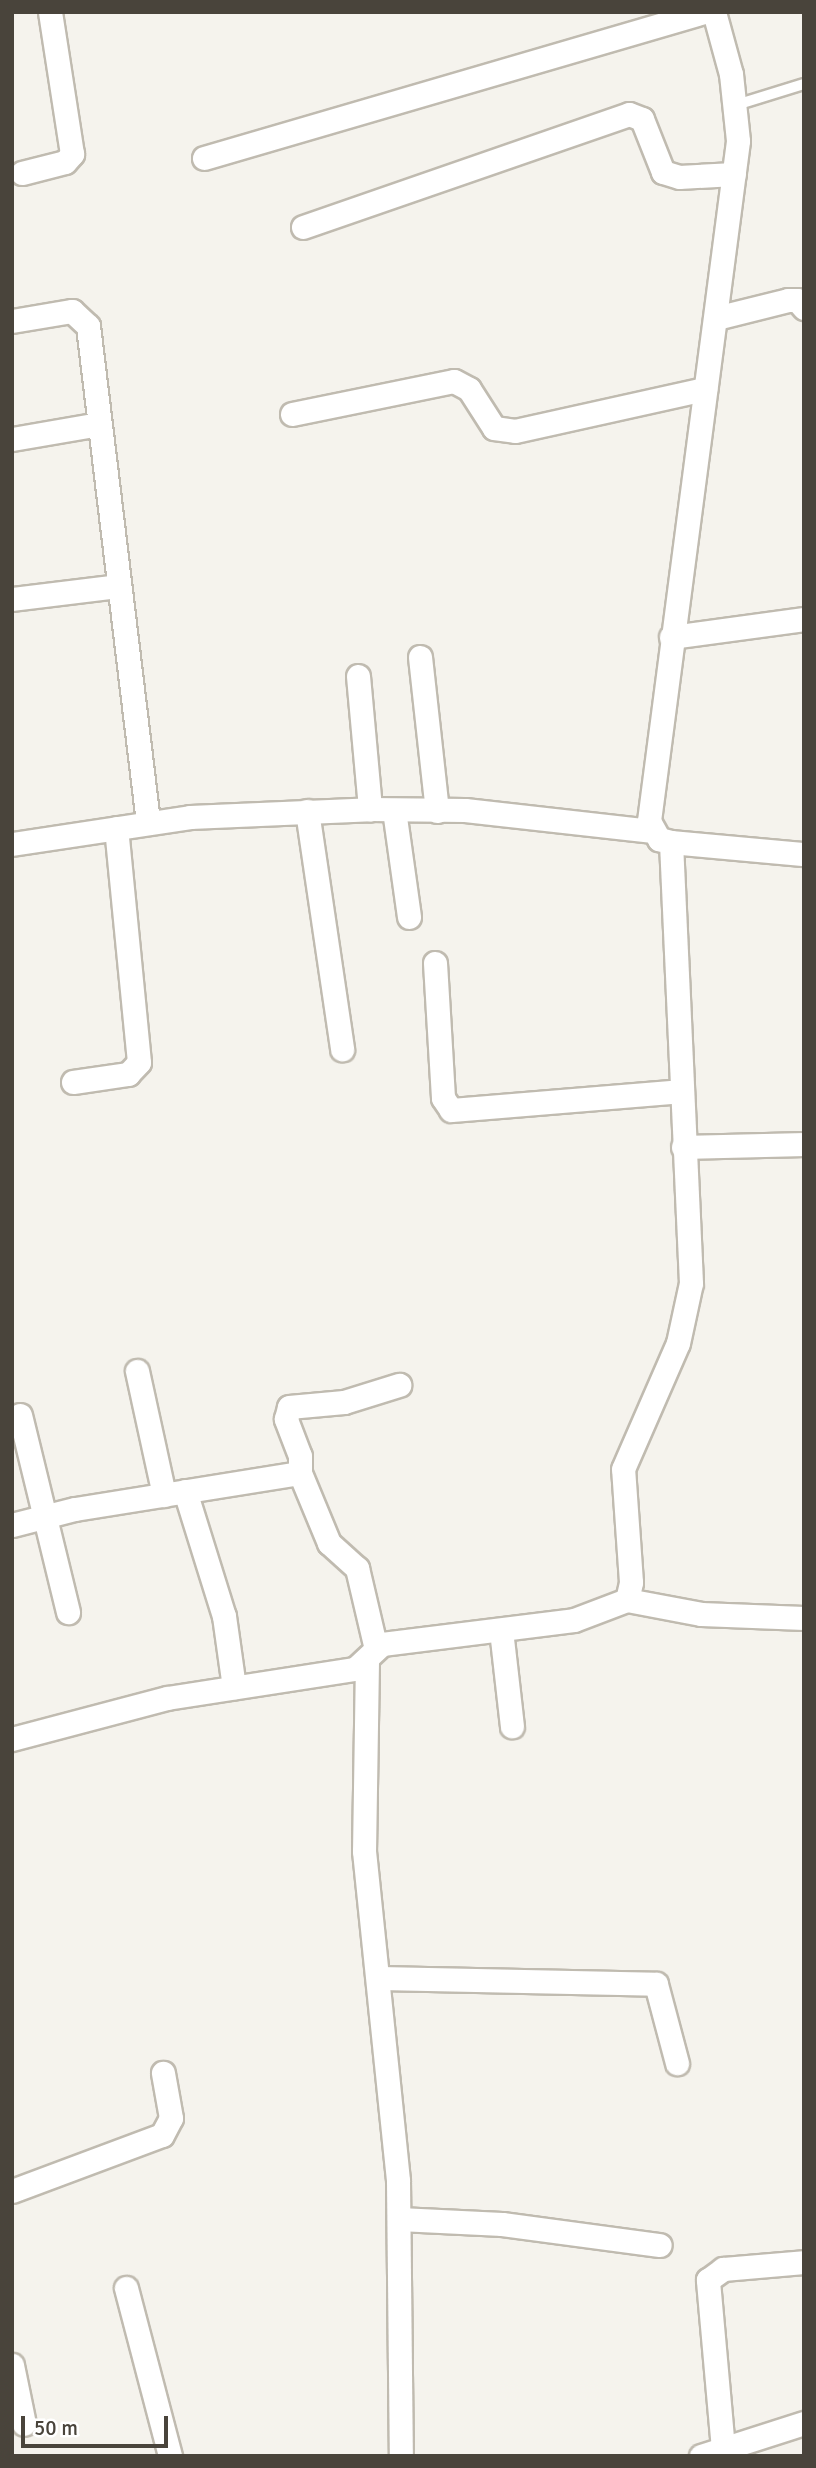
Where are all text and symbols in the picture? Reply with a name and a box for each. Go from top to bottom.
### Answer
scale bar [24,2402,172,2446]
text: 50 m [34,2415,78,2441]

